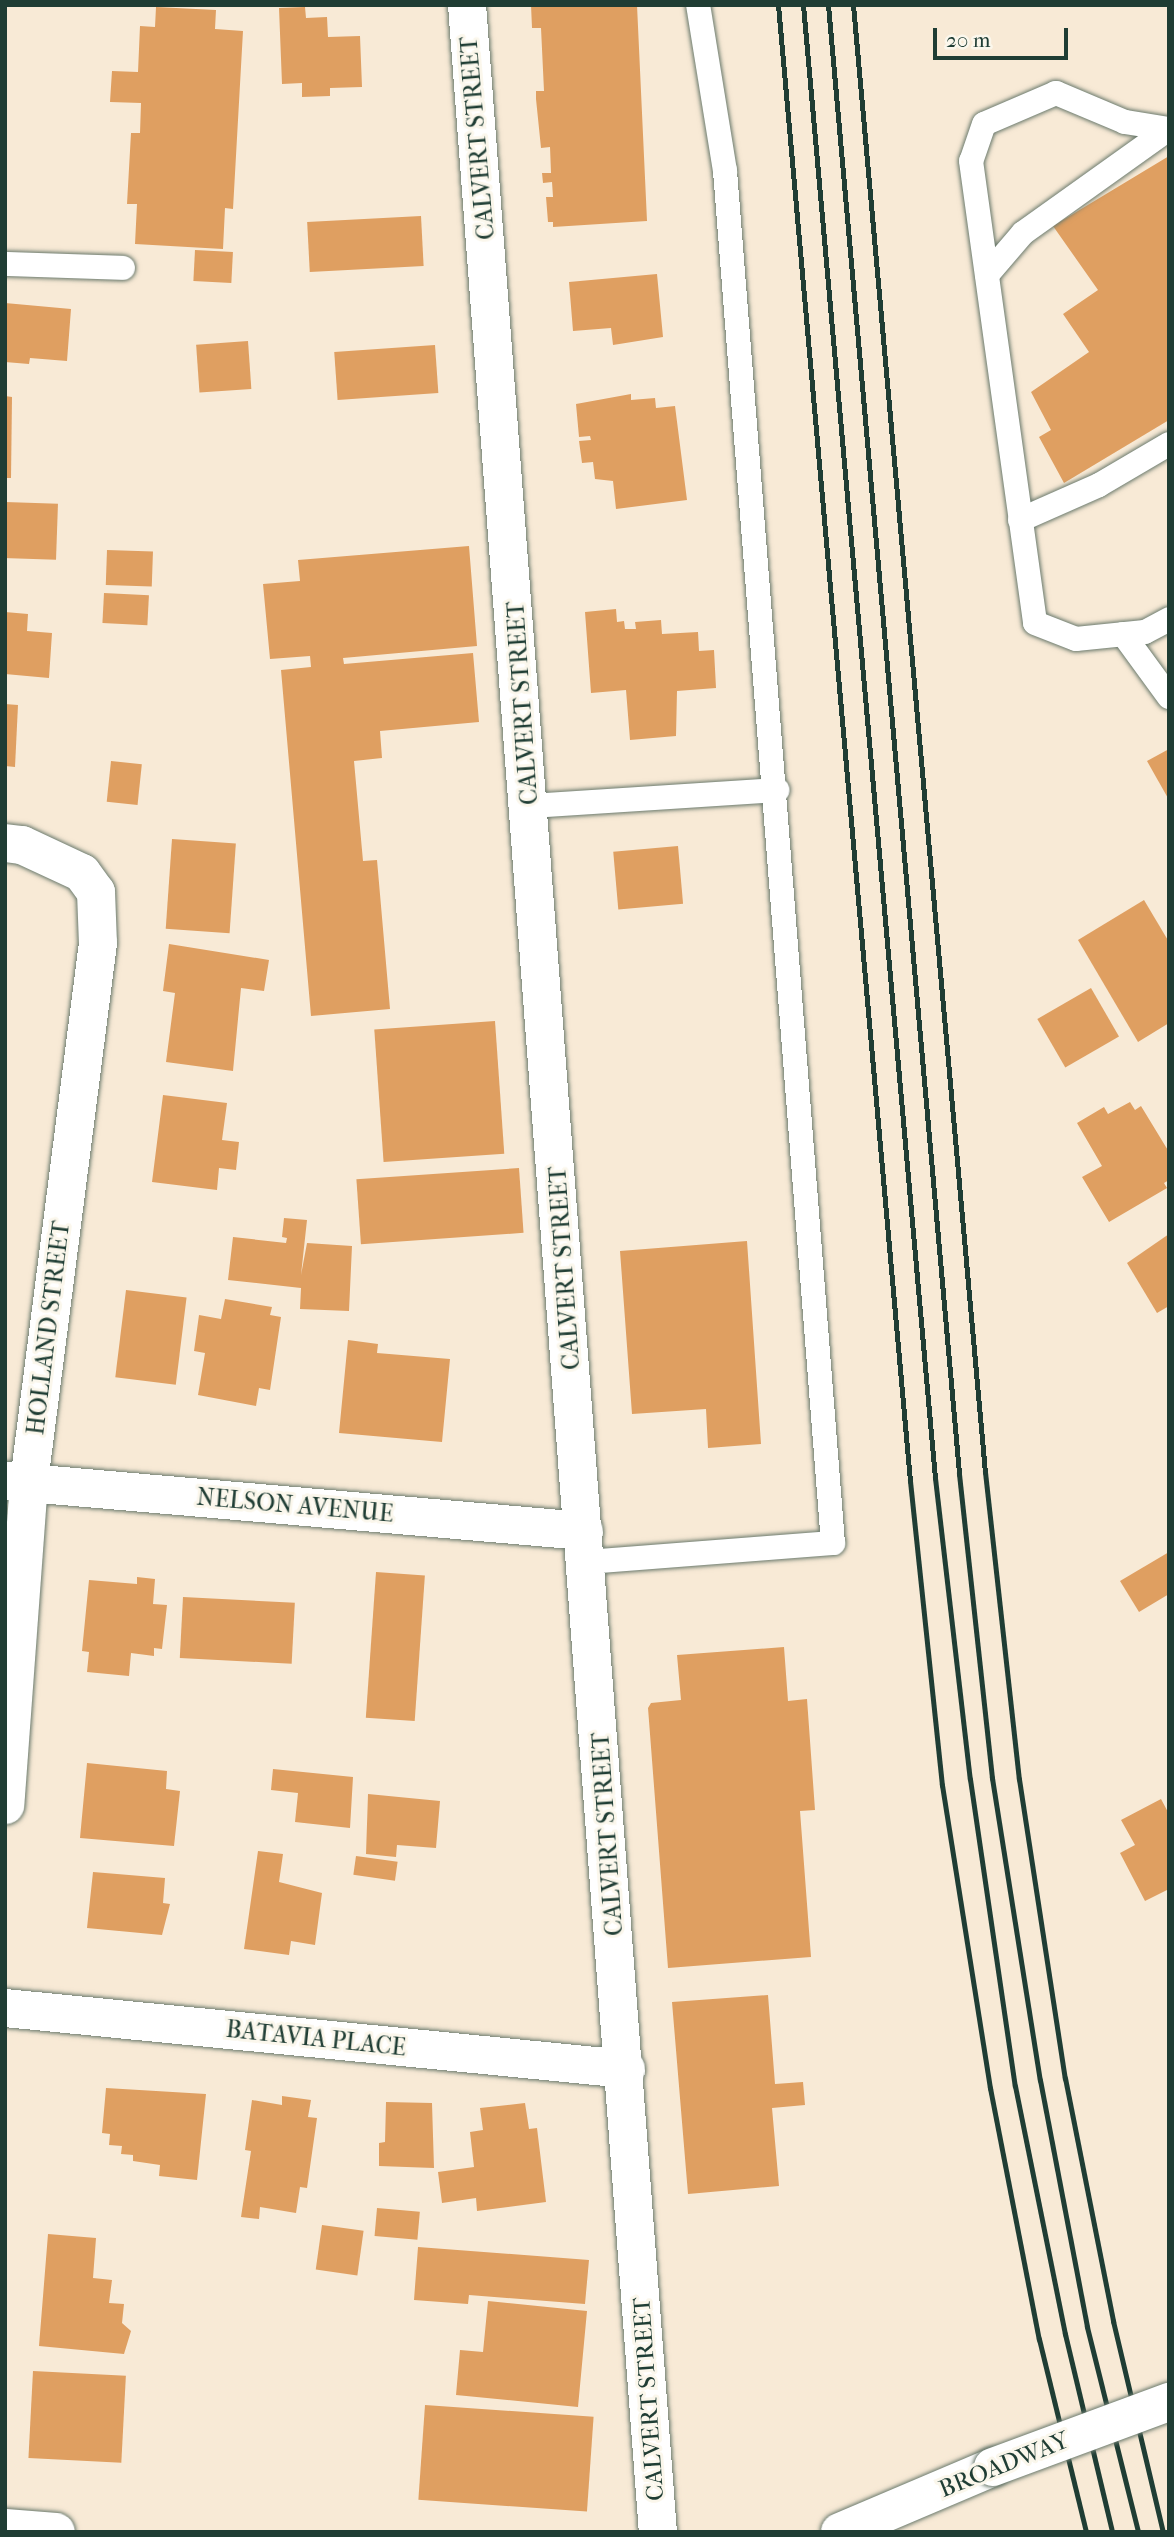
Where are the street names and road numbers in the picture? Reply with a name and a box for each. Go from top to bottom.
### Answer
street label: CALVERT STREET [455,35,501,241]
street label: CALVERT STREET [502,600,544,806]
street label: CALVERT STREET [544,1165,586,1371]
street label: HOLLAND STREET [22,1219,76,1437]
street label: NELSON AVENUE [195,1483,395,1529]
street label: CALVERT STREET [587,1731,629,1937]
street label: BATAVIA PLACE [224,2015,408,2063]
street label: CALVERT STREET [628,2296,670,2502]
street label: BROADWAY [935,2426,1073,2504]

